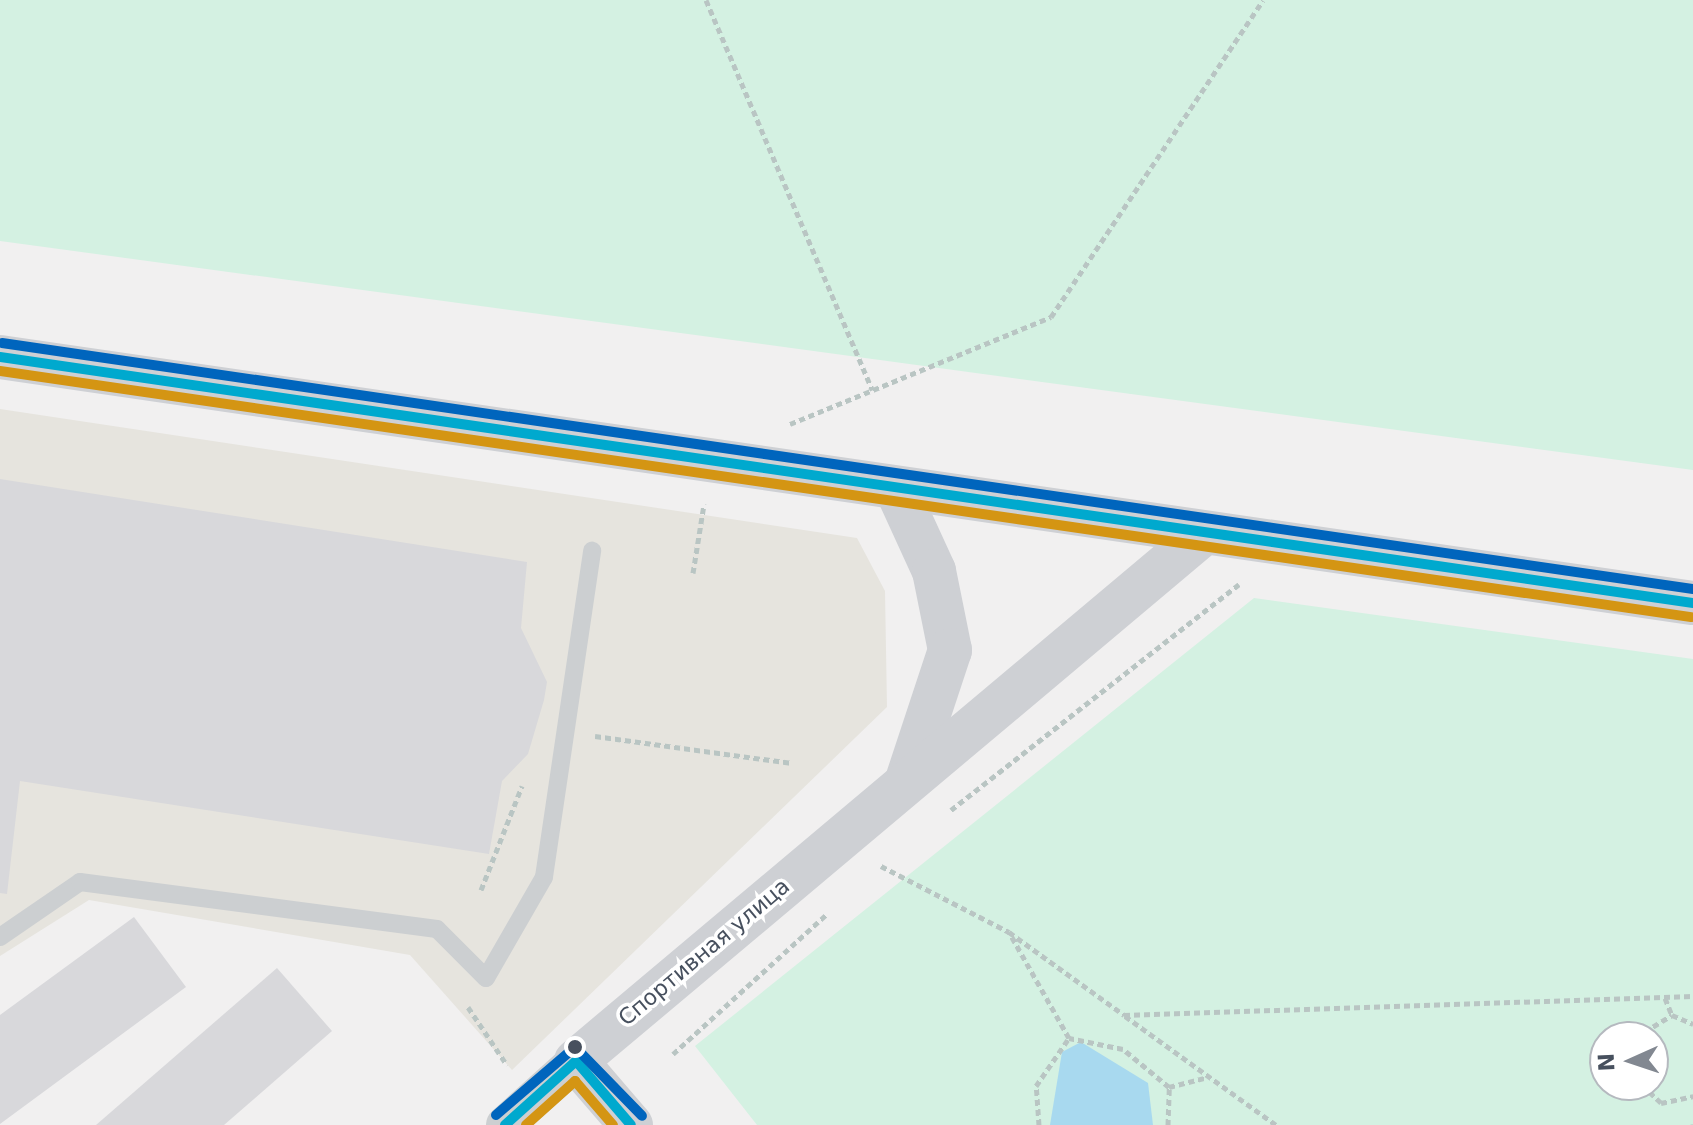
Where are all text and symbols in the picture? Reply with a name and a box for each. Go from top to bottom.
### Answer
street label: Спортивная улица [613,873,795,1031]
north arrow [1589,1021,1669,1101]
unlabelled marker [567,1039,583,1055]
text: N [1594,1052,1619,1072]

